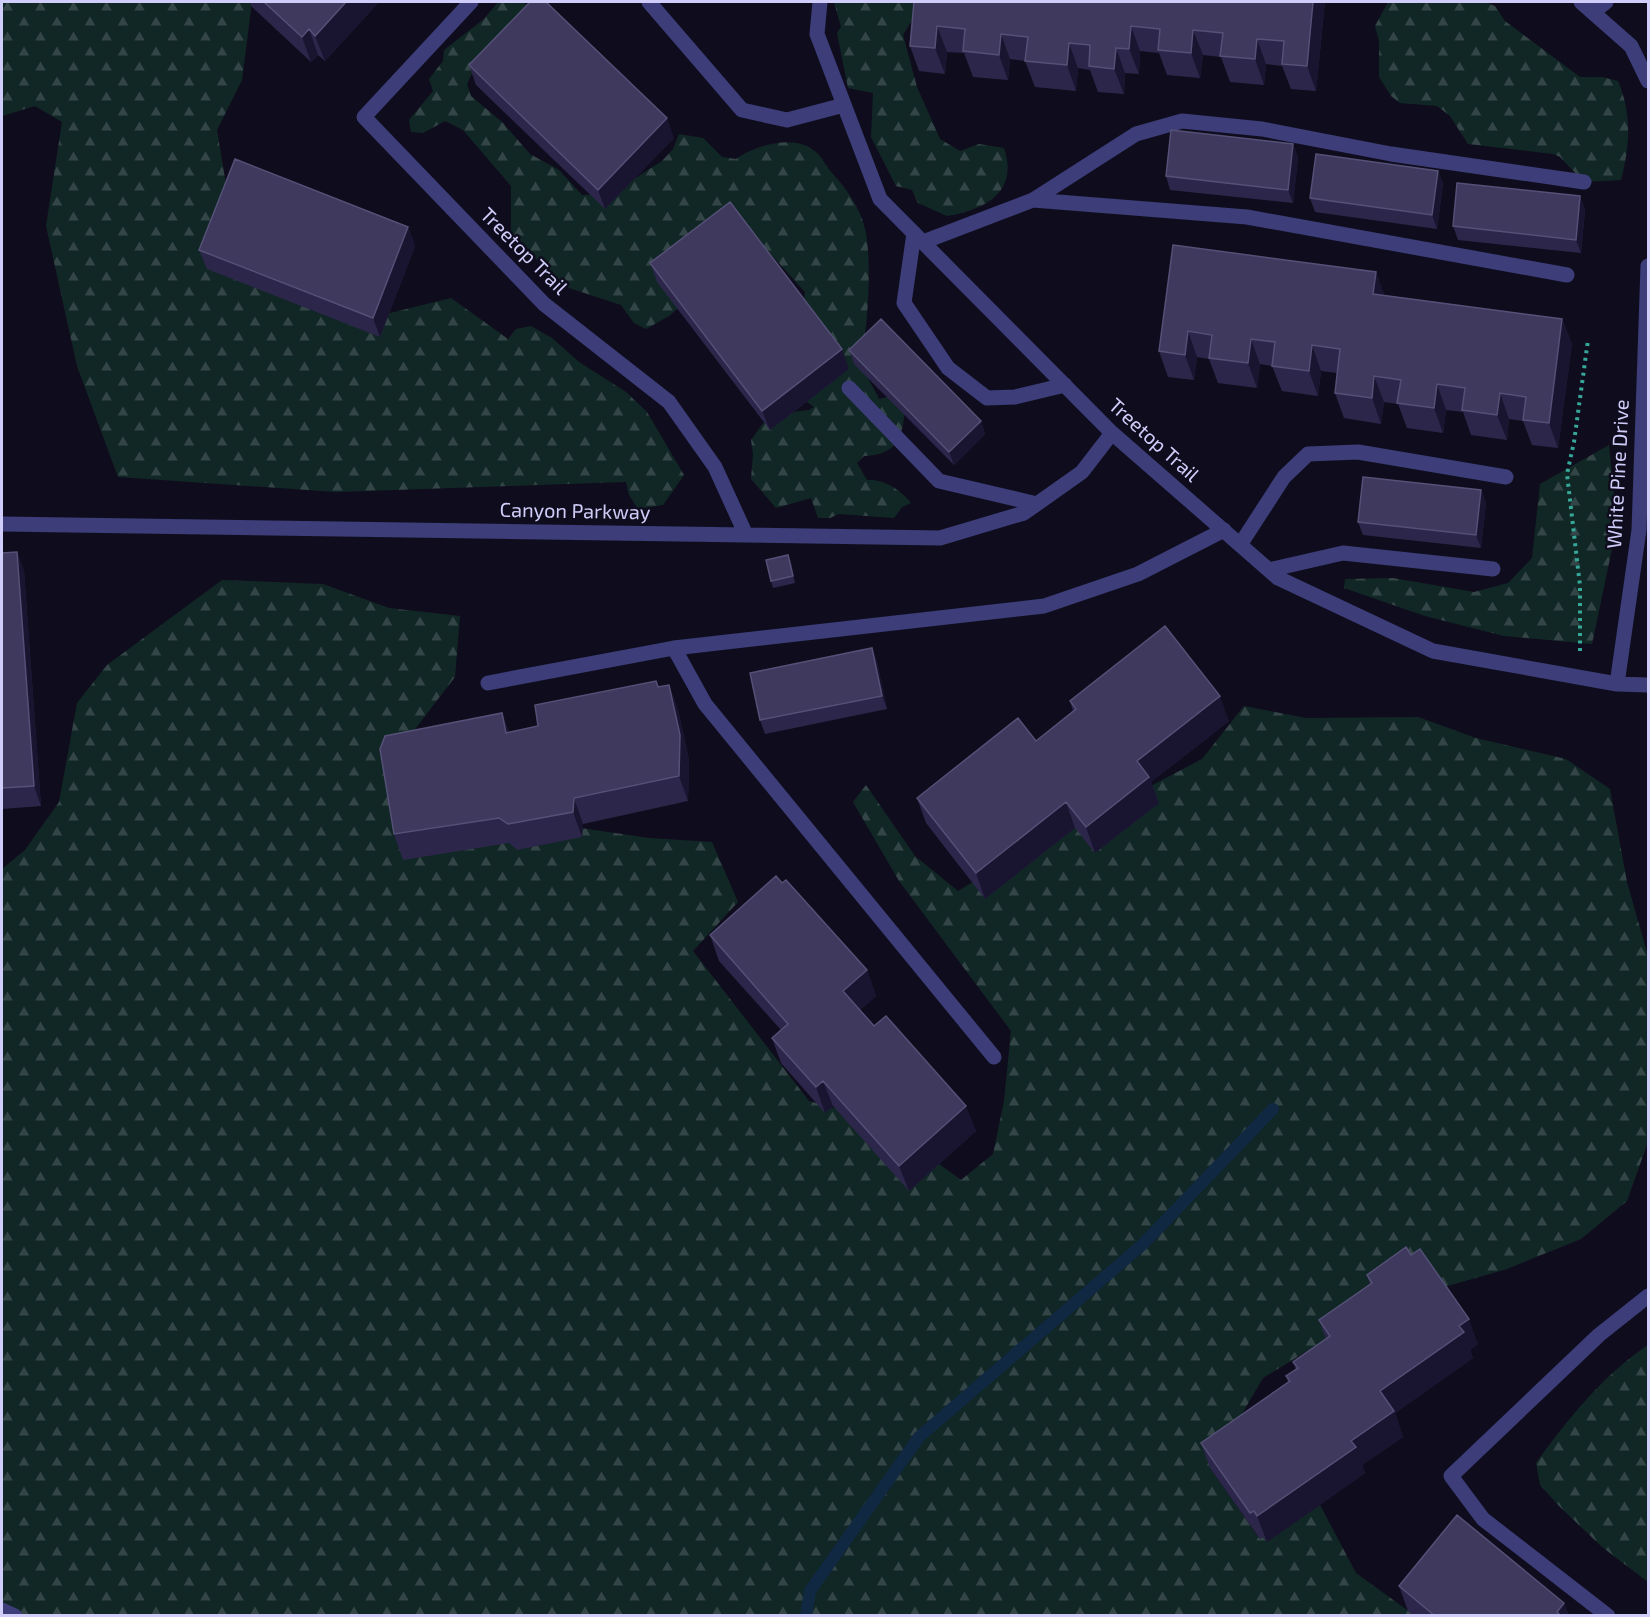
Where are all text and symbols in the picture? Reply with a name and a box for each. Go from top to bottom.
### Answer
street label: Treetop Trail [476,202,573,299]
street label: Treetop Trail [1105,392,1205,486]
street label: White Pine Drive [1601,399,1633,549]
street label: Canyon Parkway [499,497,651,523]

